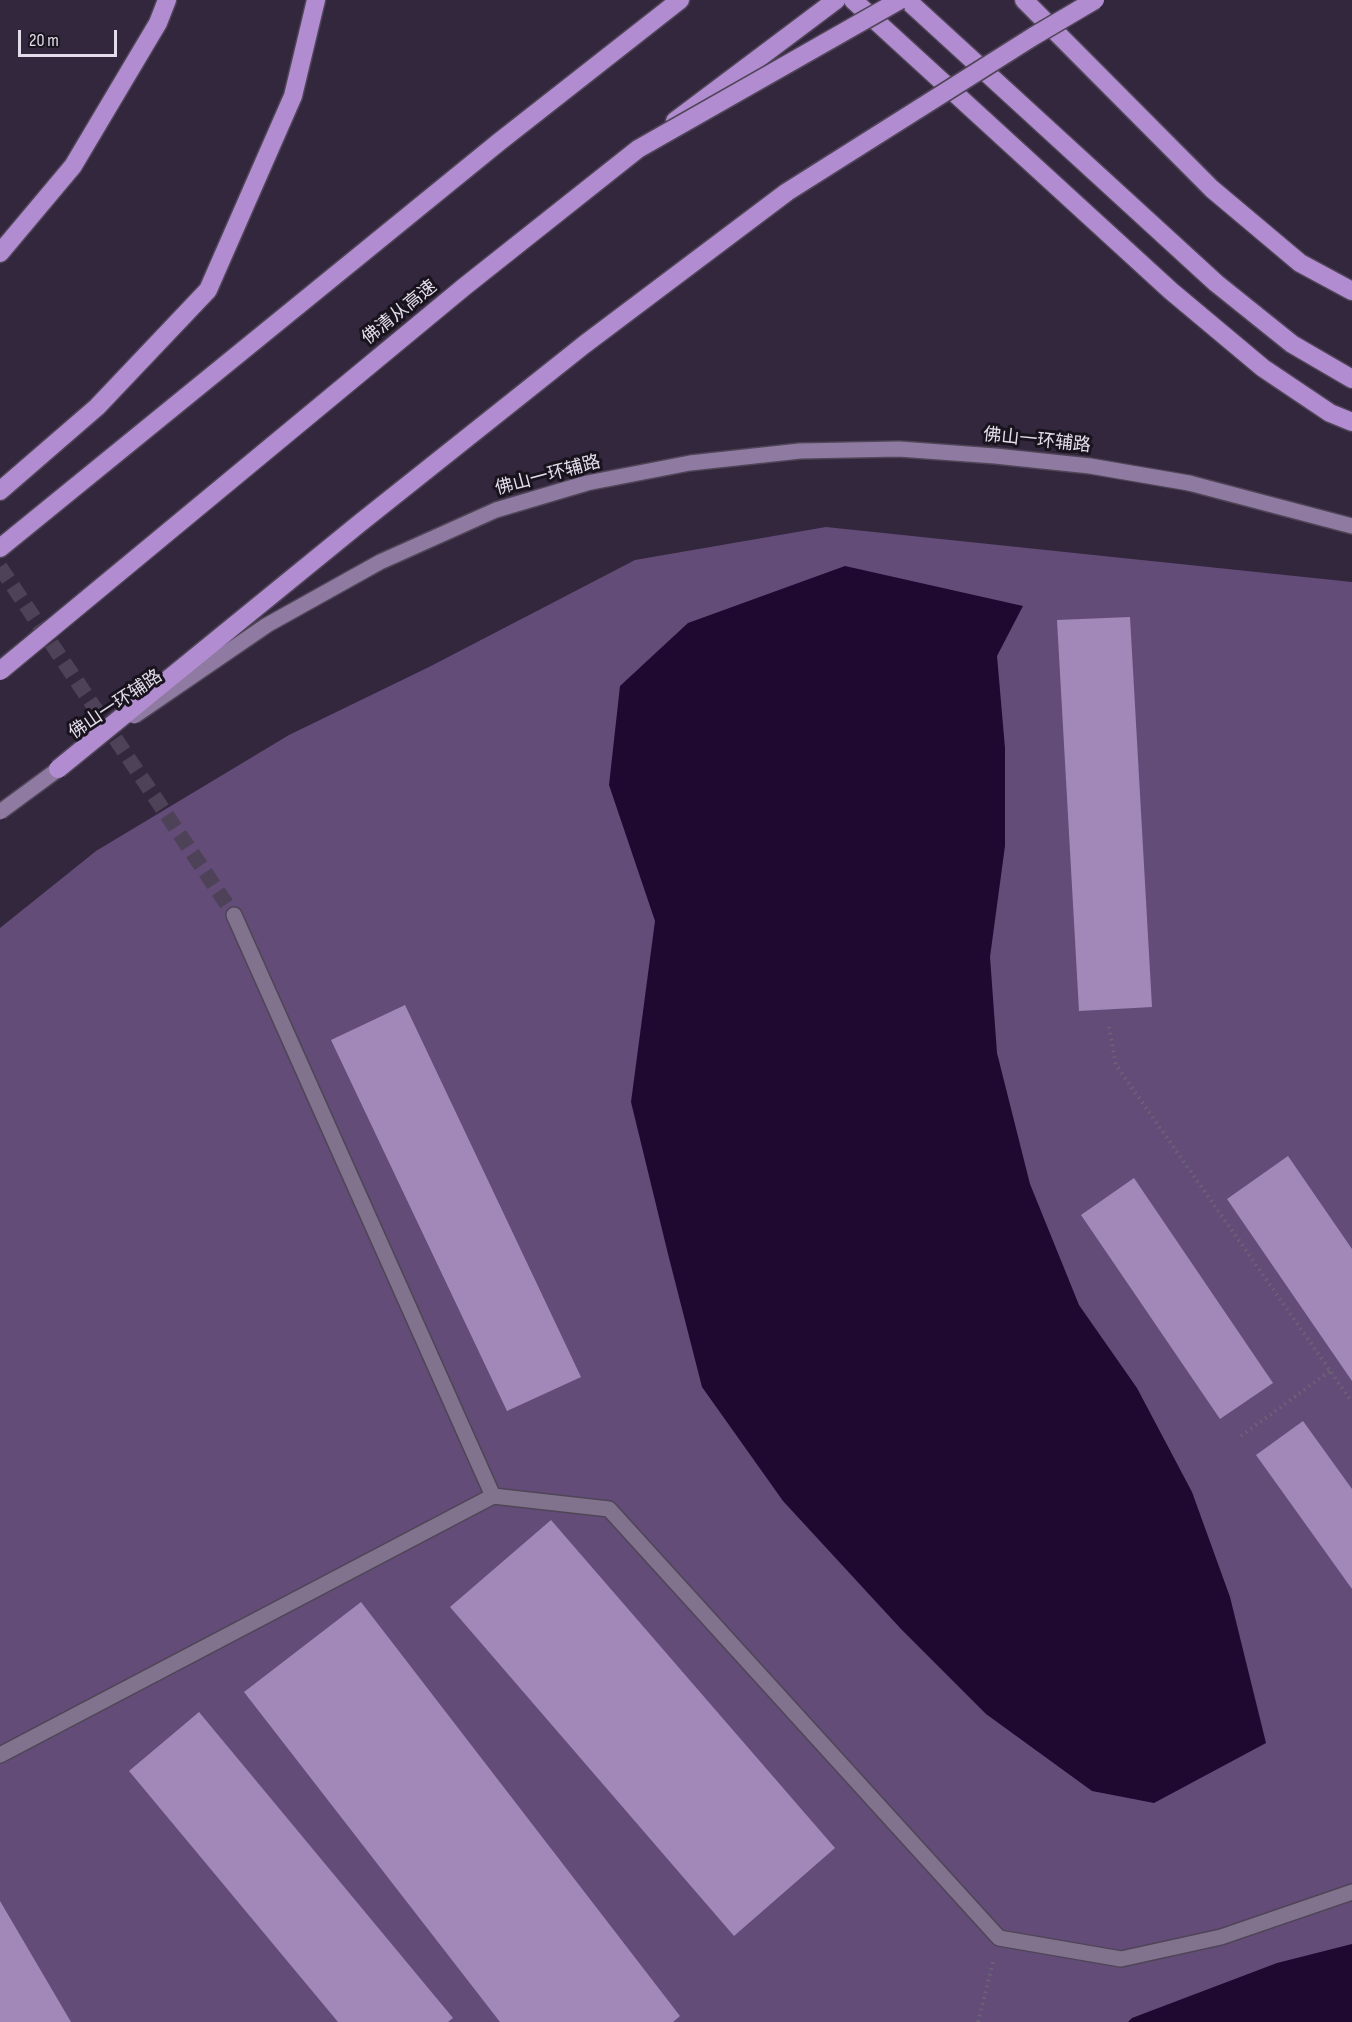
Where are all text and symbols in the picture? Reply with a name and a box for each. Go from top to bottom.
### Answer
scale bar [21,18,120,56]
text: 20 m [29,30,59,51]
street label: 佛清从高速 [358,276,442,350]
street label: 佛山一环辅路 [982,425,1092,457]
street label: 佛山一环辅路 [493,452,603,500]
street label: 佛山一环辅路 [65,666,167,744]

